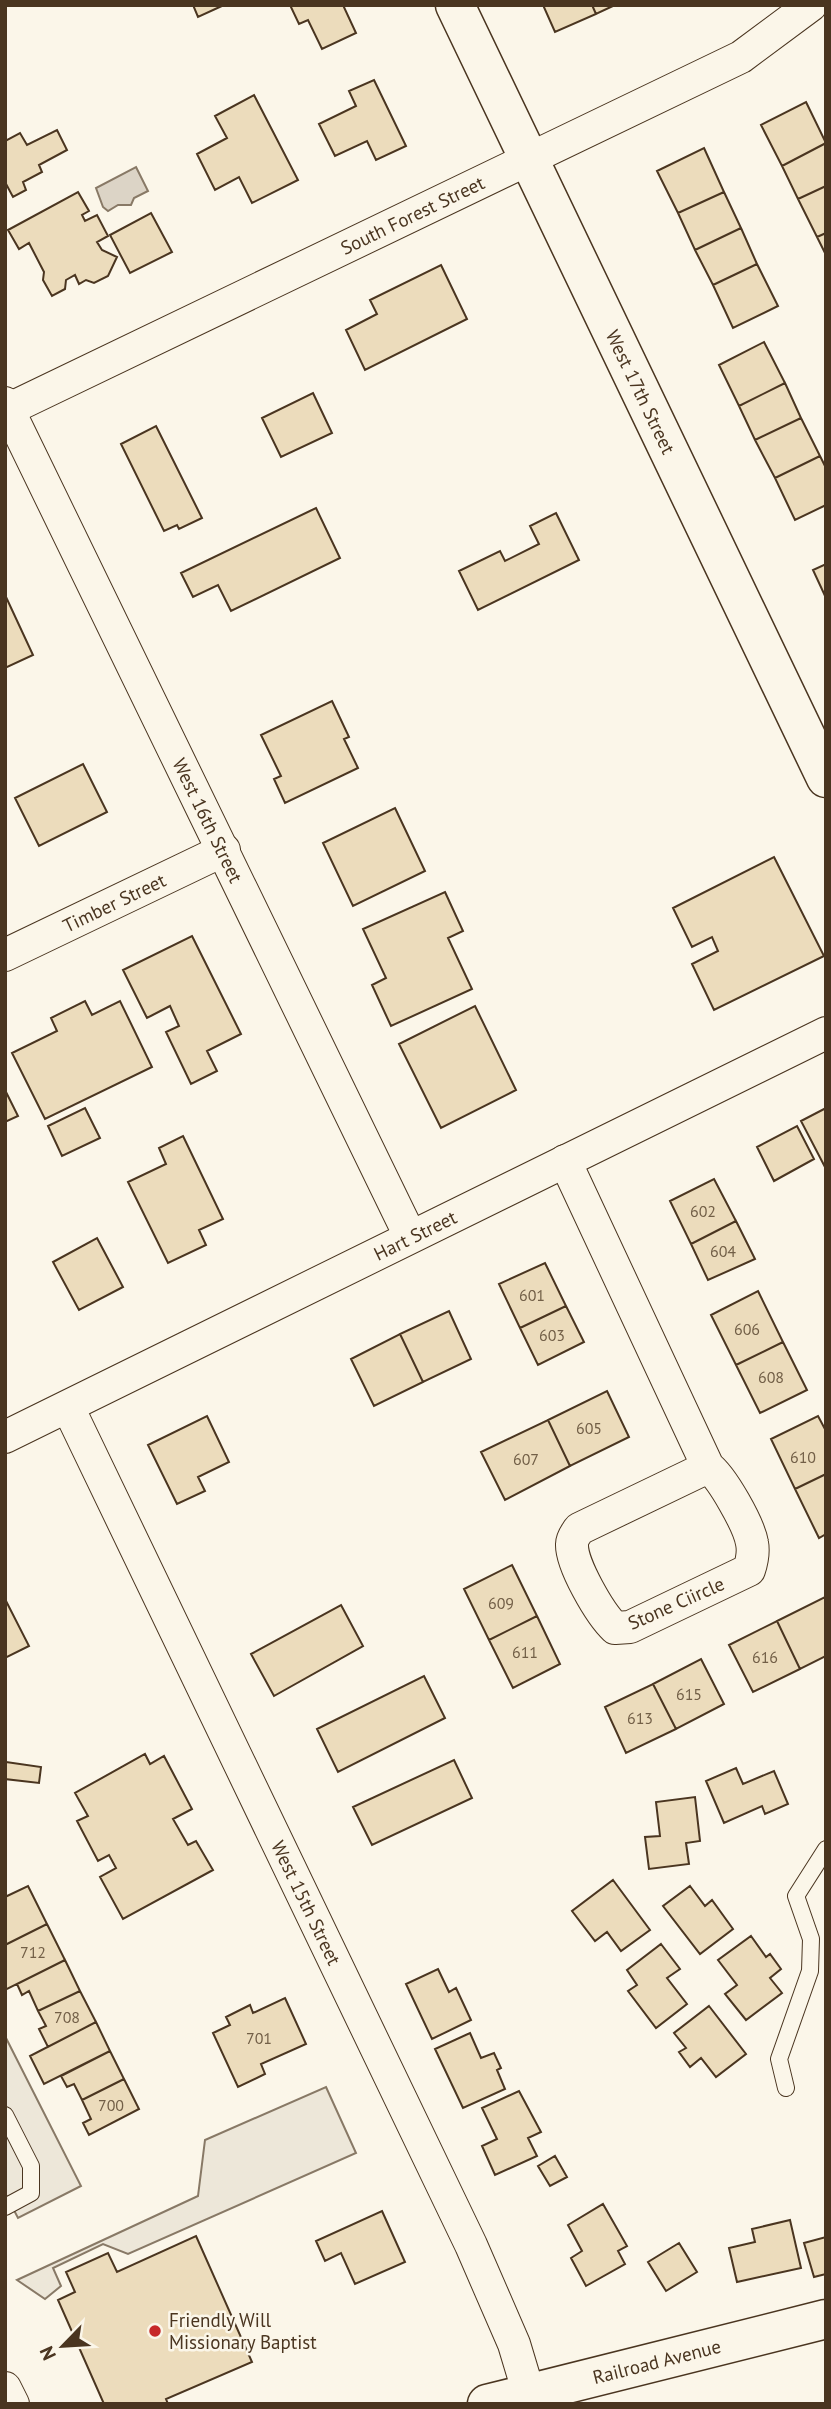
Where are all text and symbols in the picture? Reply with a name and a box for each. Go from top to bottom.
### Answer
street label: South Forest Street [337,170,489,260]
street label: West 17th Street [601,326,681,458]
street label: West 16th Street [168,754,249,887]
street label: Timber Street [59,868,170,938]
house number: 602 [690,1201,716,1221]
street label: Hart Street [370,1204,461,1266]
house number: 604 [710,1241,736,1261]
house number: 601 [519,1285,545,1305]
house number: 606 [734,1319,760,1339]
house number: 603 [539,1325,565,1345]
house number: 608 [758,1367,784,1387]
house number: 605 [576,1418,602,1438]
house number: 610 [790,1447,816,1467]
house number: 607 [513,1449,539,1469]
street label: Stone Ciircle [624,1571,728,1635]
house number: 609 [488,1593,514,1613]
house number: 611 [512,1642,538,1662]
house number: 616 [752,1647,778,1667]
house number: 615 [676,1684,702,1704]
house number: 613 [627,1708,653,1728]
street label: West 15th Street [266,1836,347,1969]
house number: 712 [20,1942,46,1962]
house number: 708 [54,2007,80,2027]
house number: 701 [246,2028,272,2048]
house number: 700 [98,2095,124,2115]
place label: Friendly Will Missionary Baptist [169,2308,317,2354]
north arrow [28,2311,98,2381]
marker: Friendly Will Missionary Baptist [147,2323,163,2339]
street label: Railroad Avenue [590,2334,723,2389]
text: N [34,2342,61,2364]

